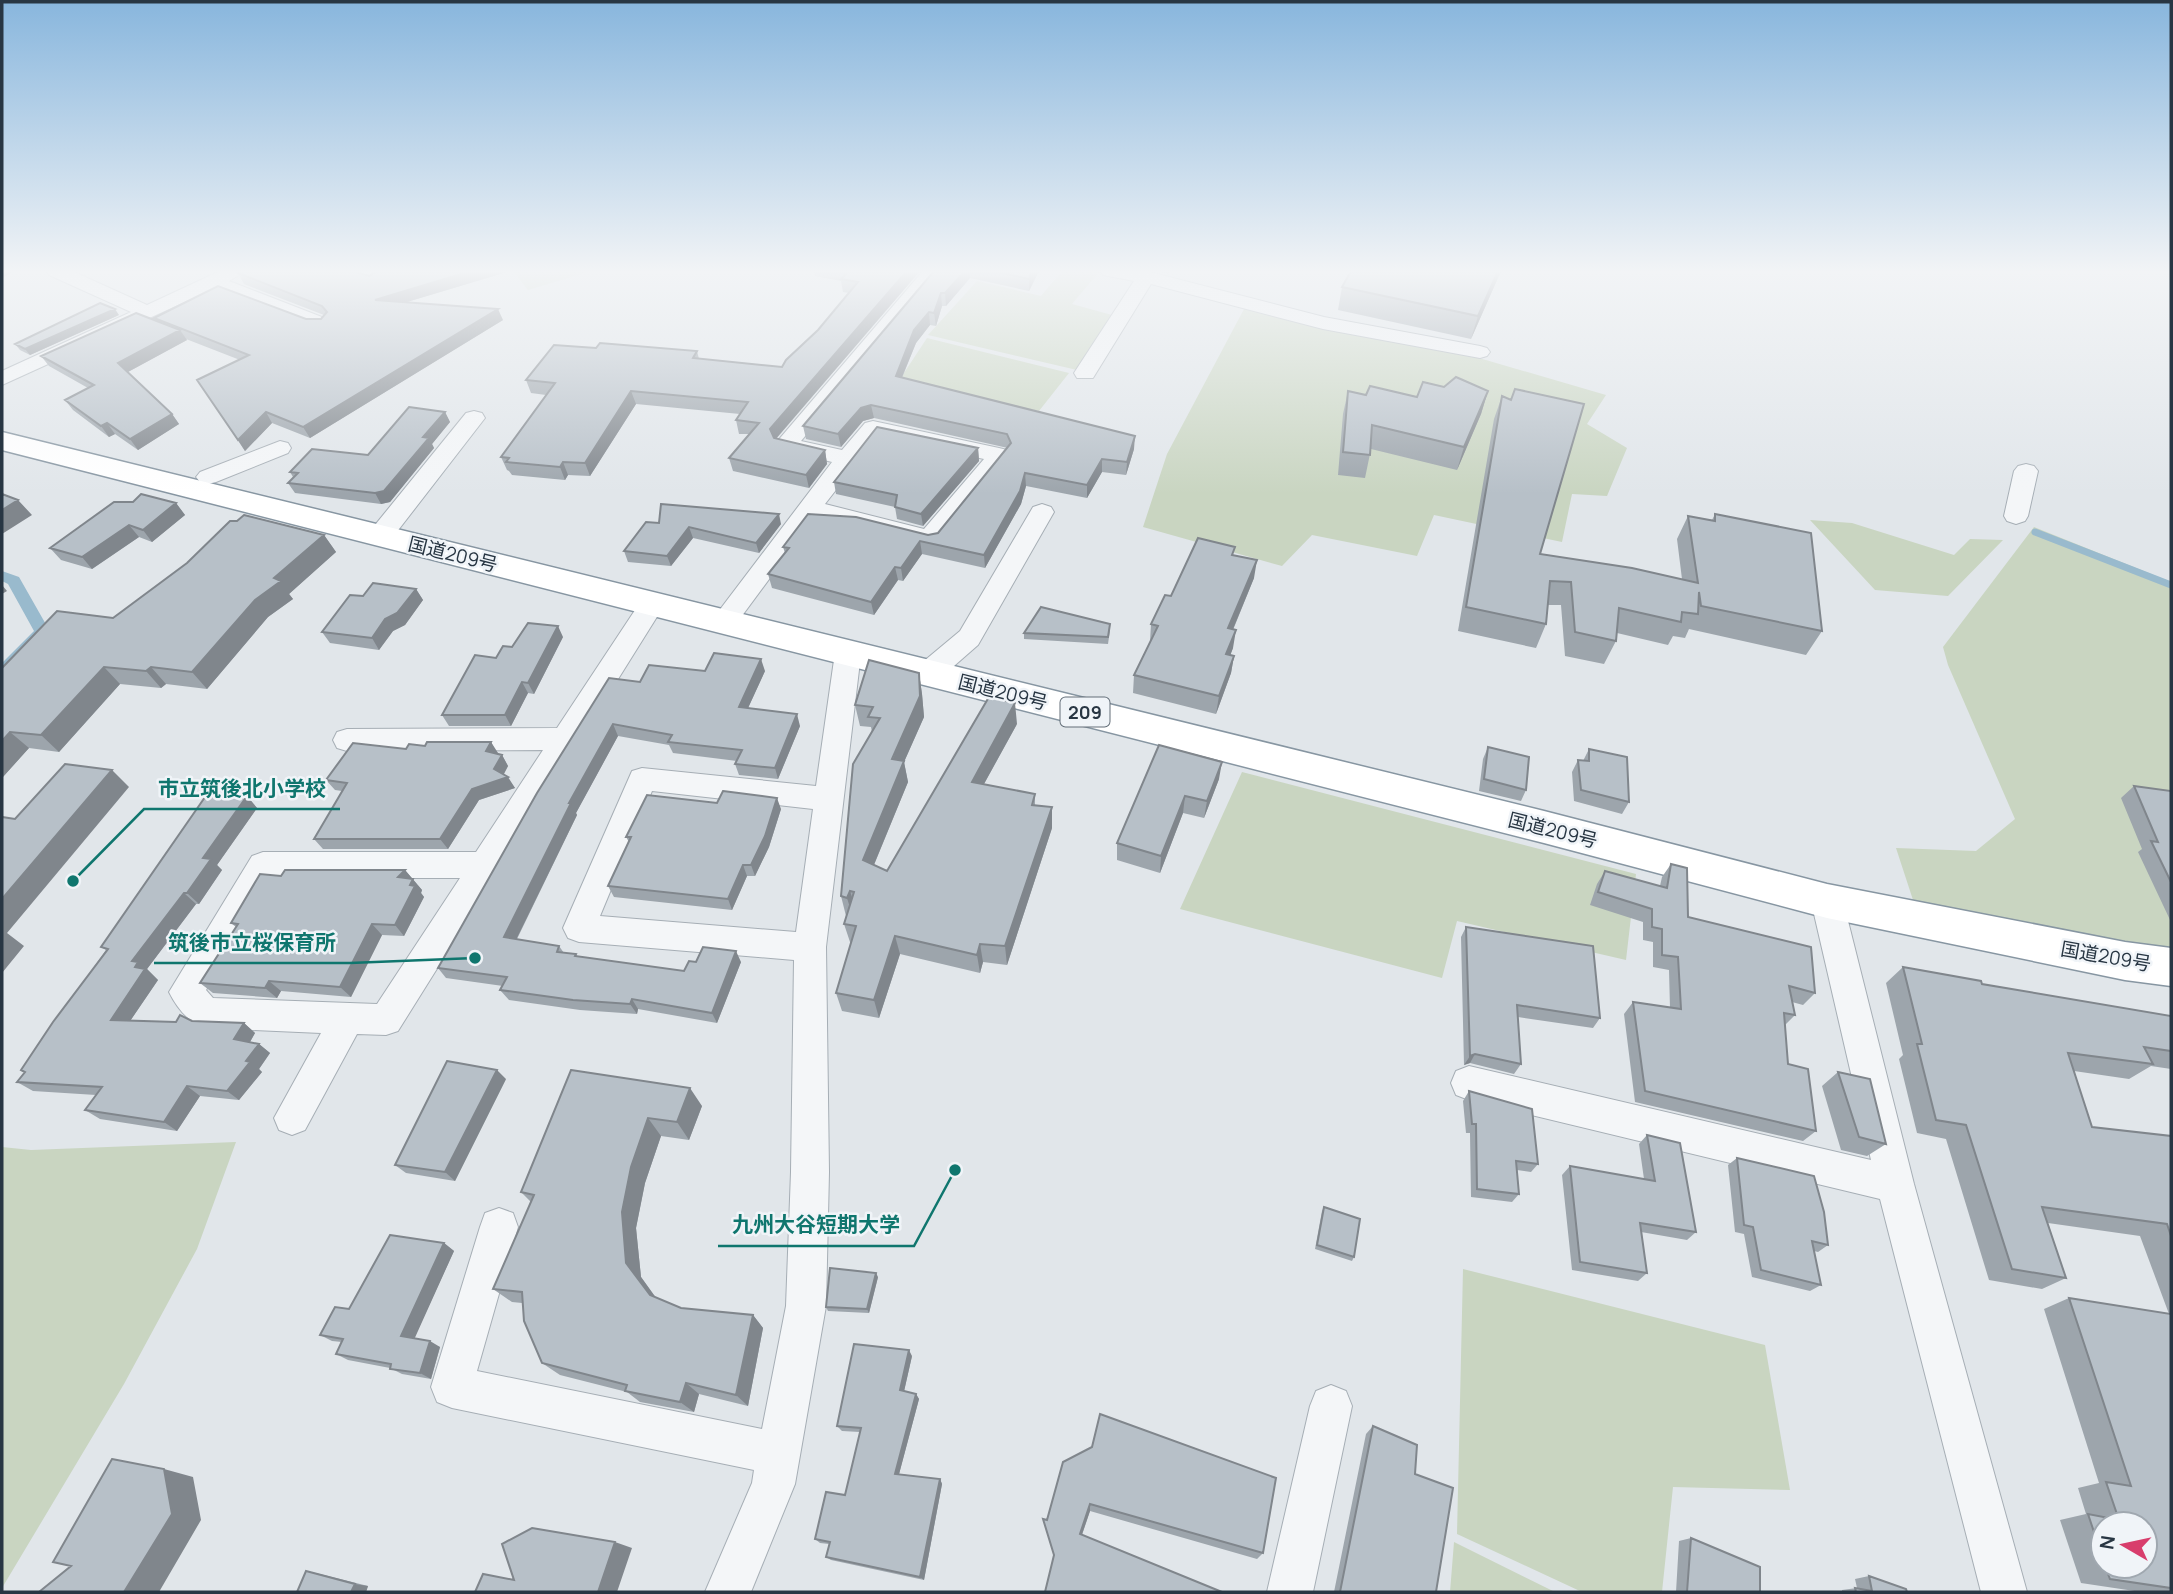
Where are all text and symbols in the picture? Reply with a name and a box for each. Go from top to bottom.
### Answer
street label: 国道209号 [406,530,500,578]
street label: 国道209号 [956,668,1050,716]
road number: 209 [1060,698,1110,726]
callout: 市立筑後北小学校 [144,767,340,809]
text: 市立筑後北小学校 [158,774,326,802]
street label: 国道209号 [1506,806,1600,854]
callout: 筑後市立桜保育所 [154,921,350,963]
text: 筑後市立桜保育所 [168,928,336,956]
street label: 国道209号 [2059,935,2153,977]
callout: 九州大谷短期大学 [718,1204,914,1246]
text: 九州大谷短期大学 [732,1210,900,1238]
north arrow [2089,1510,2159,1580]
text: N [2093,1534,2121,1551]

